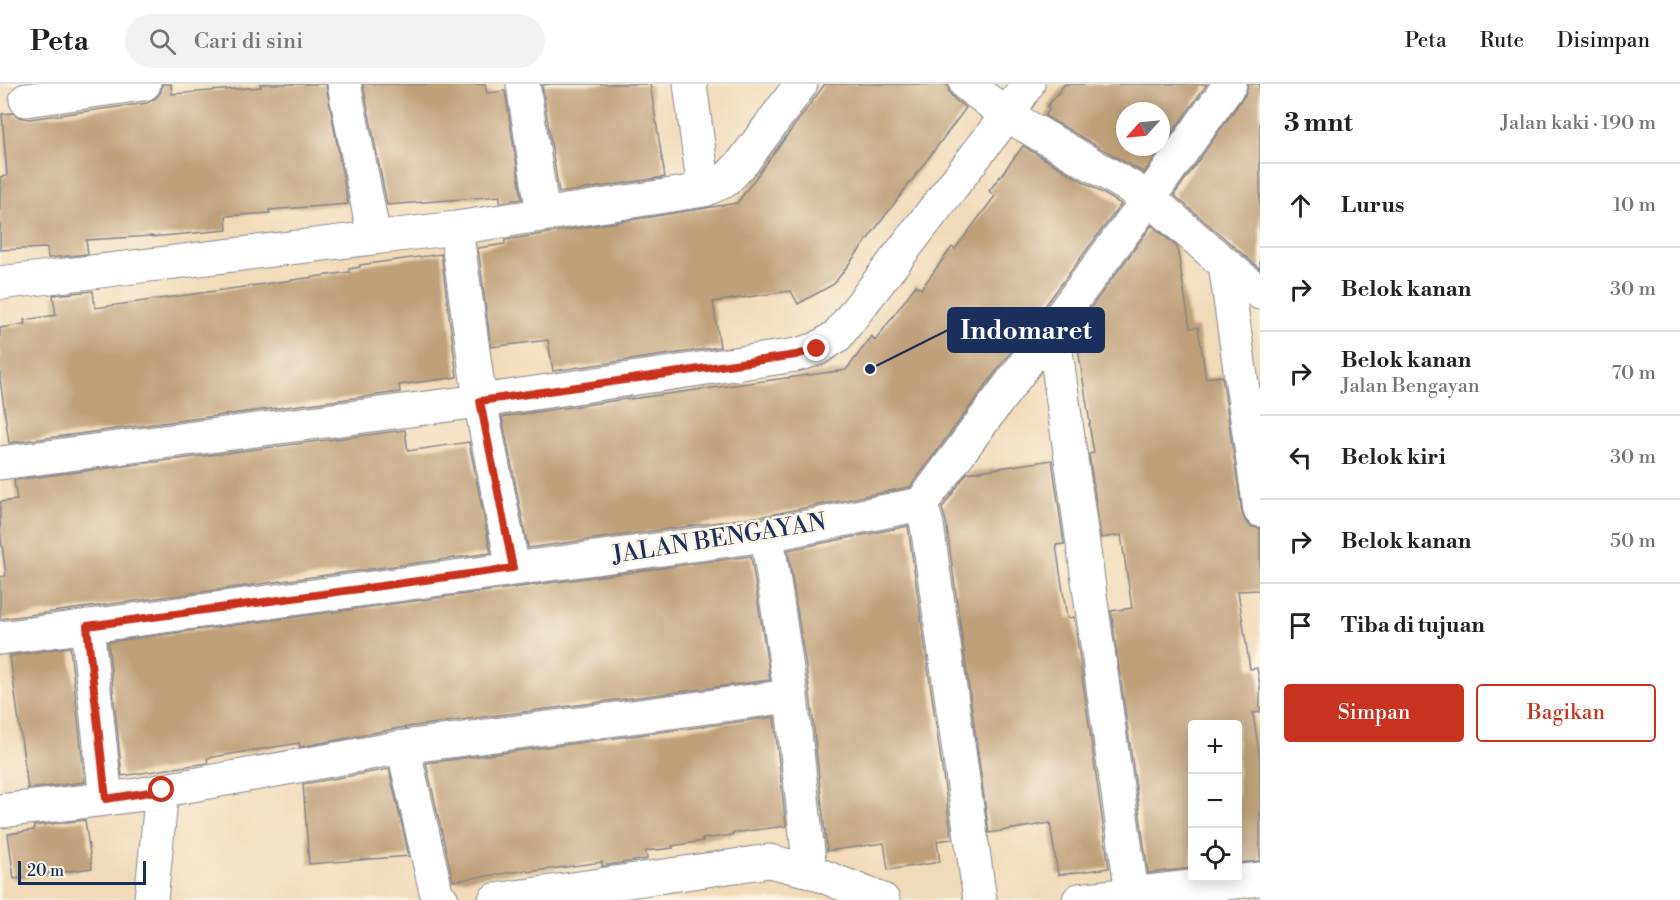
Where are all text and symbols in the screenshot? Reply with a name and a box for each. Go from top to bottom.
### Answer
search box [125,14,545,68]
text: Peta [30,24,89,59]
icon: search [146,25,179,58]
text: Cari di sini [194,28,303,55]
text: Peta [1405,28,1447,54]
text: Rute [1480,28,1524,54]
text: Disimpan [1557,28,1650,54]
north arrow [1116,102,1170,156]
text: 3 mnt [1284,107,1353,139]
text: Jalan kaki · 190 m [1501,111,1656,136]
icon: ahead [1284,189,1317,222]
text: Lurus [1341,192,1404,219]
text: 10 m [1613,193,1656,218]
icon: right [1284,273,1317,306]
text: Belok kanan [1341,276,1471,303]
text: 30 m [1610,277,1656,302]
callout: Indomaret [948,308,1104,352]
text: Indomaret [960,315,1093,347]
route end [803,335,829,361]
text: Belok kanan [1341,347,1471,374]
icon: right [1284,357,1317,390]
text: 70 m [1612,361,1656,386]
text: Jalan Bengayan [1341,374,1480,399]
icon: left [1284,441,1317,474]
text: Belok kiri [1341,444,1446,471]
text: 30 m [1610,445,1656,470]
street label: JALAN BENGAYAN [609,507,828,571]
icon: right [1284,525,1317,558]
text: Belok kanan [1341,528,1471,555]
text: 50 m [1610,529,1656,554]
icon: arrive [1284,609,1317,642]
text: Tiba di tujuan [1341,612,1485,639]
button: Simpan [1284,684,1464,742]
button: Bagikan [1476,684,1656,742]
map controls [1188,720,1242,882]
button: + [1188,720,1242,774]
button: − [1188,774,1242,828]
route start [148,776,174,802]
button: locate [1188,828,1242,882]
scale bar [18,858,146,886]
text: 20 m [27,861,64,881]

